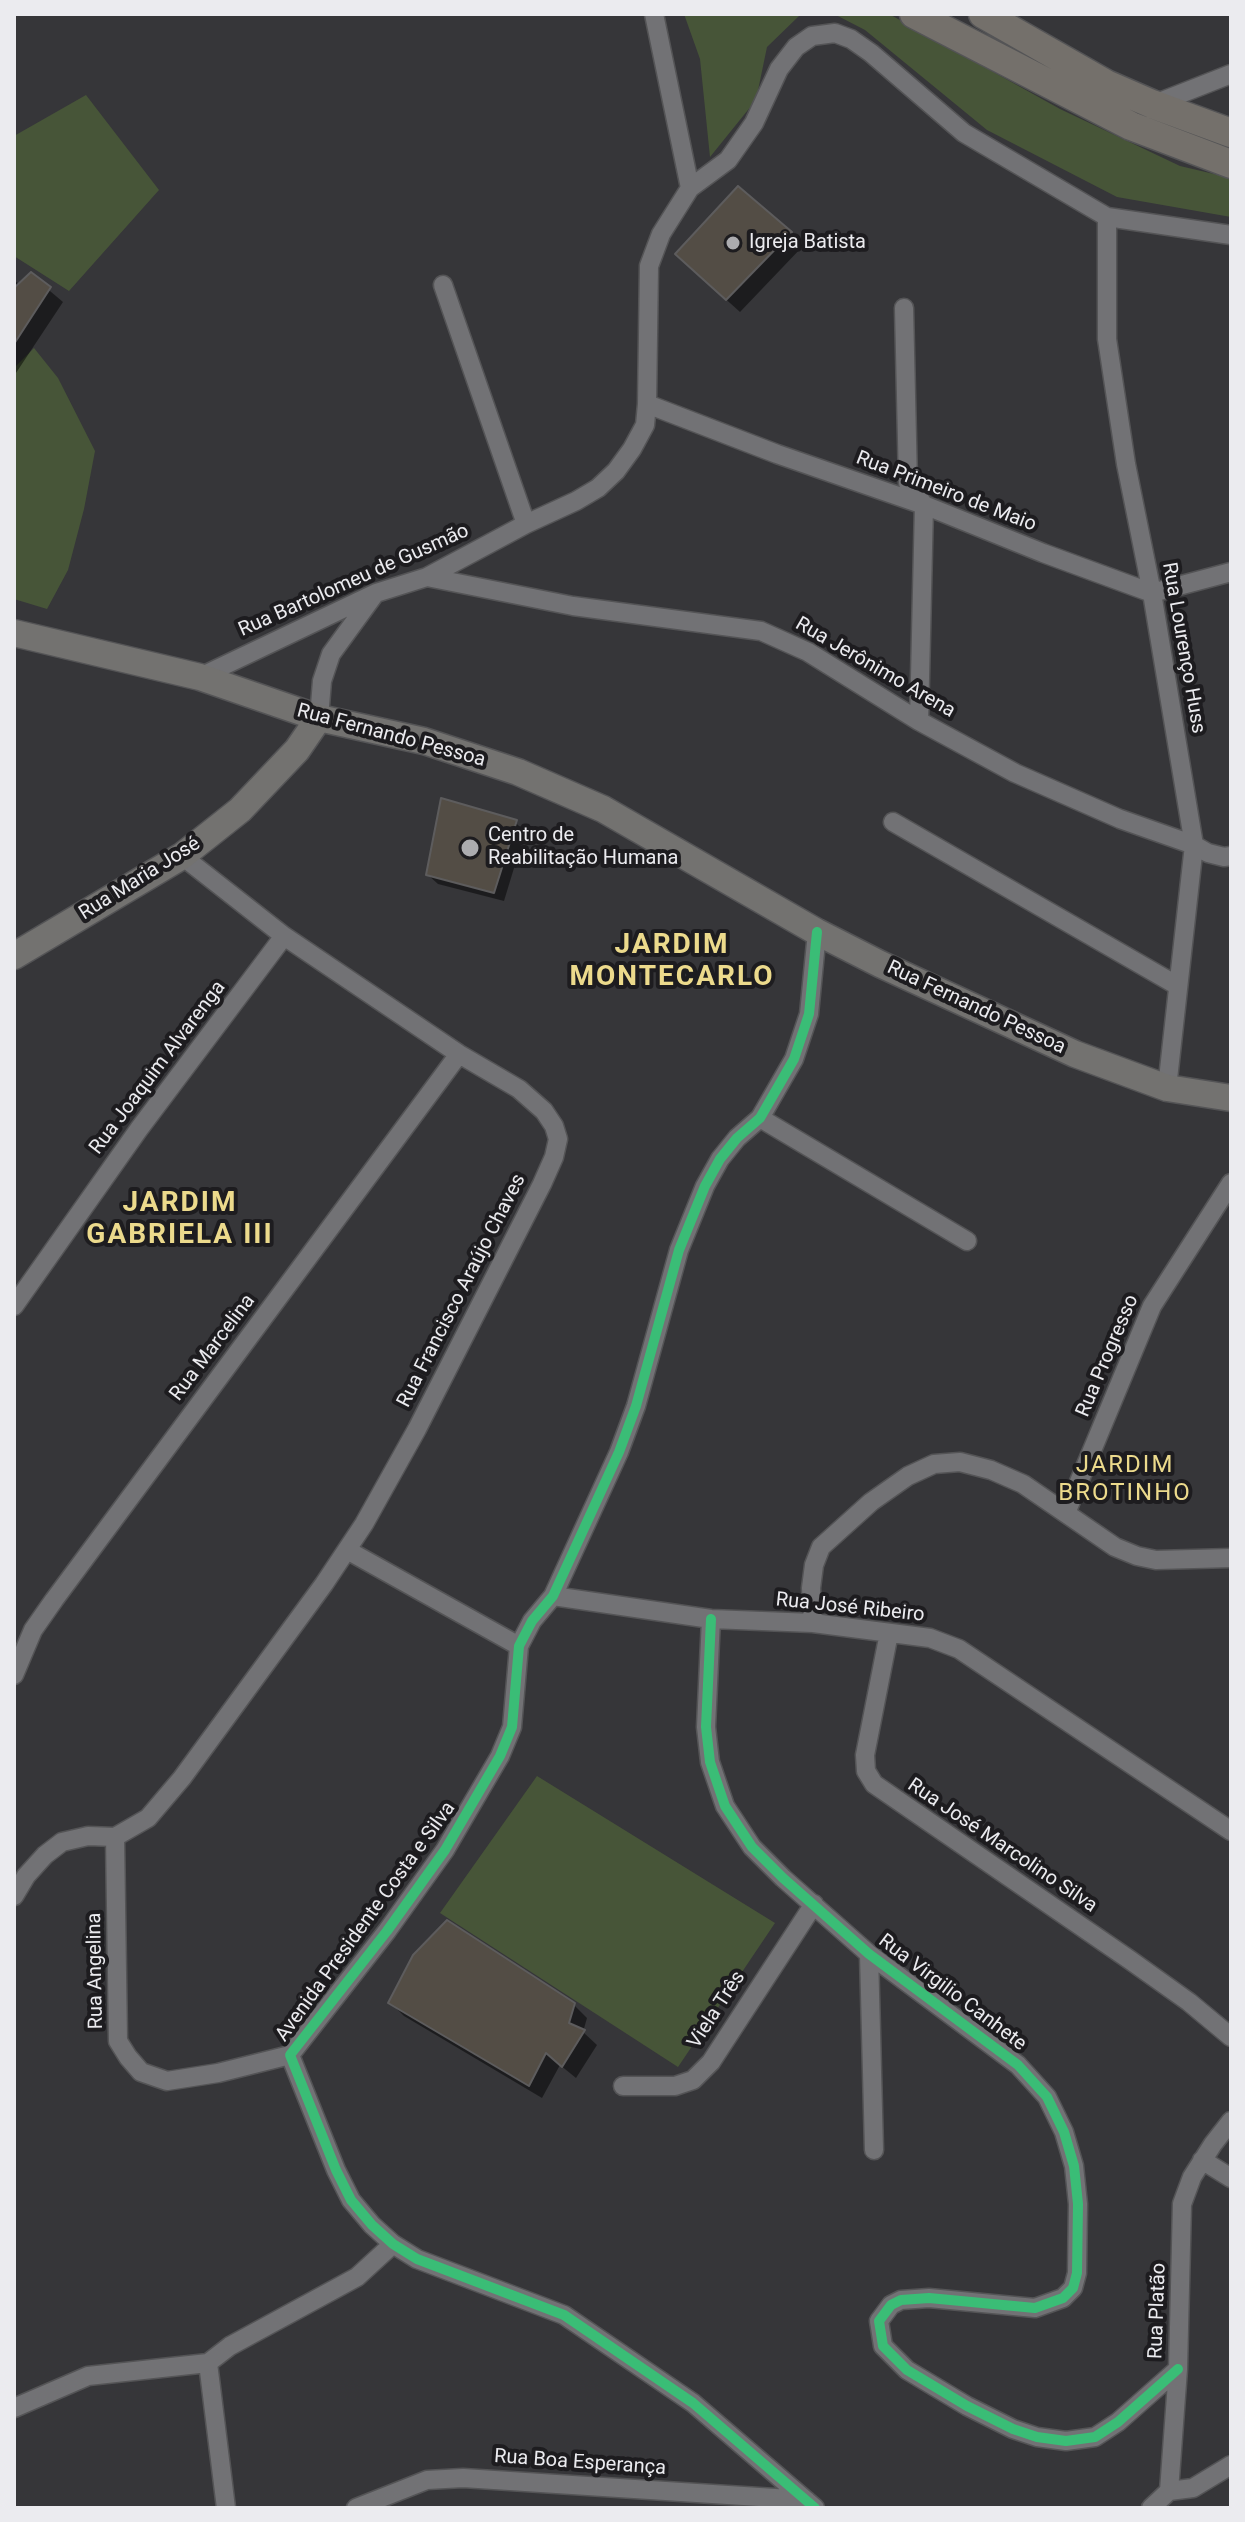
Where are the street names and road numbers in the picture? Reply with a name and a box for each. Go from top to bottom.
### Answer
street label: Rua Primeiro de Maio [853,447,1039,537]
street label: Rua Bartolomeu de Gusmão [235,519,473,643]
street label: Rua Lourenço Huss [1156,561,1210,735]
street label: Rua Jerônimo Arena [791,612,959,724]
street label: Rua Fernando Pessoa [294,699,488,773]
street label: Rua Maria José [75,832,205,926]
street label: Rua Fernando Pessoa [883,956,1069,1060]
street label: Rua Joaquim Alvarenga [85,977,231,1159]
street label: Rua Francisco Araújo Chaves [393,1170,531,1412]
street label: Rua Marcelina [165,1290,261,1406]
street label: Rua Progresso [1072,1291,1144,1421]
street label: Rua José Ribeiro [774,1588,926,1628]
street label: Rua José Marcolino Silva [903,1774,1101,1918]
street label: Avenida Presidente Costa e Silva [271,1797,461,2047]
street label: Rua Angelina [83,1912,109,2030]
street label: Rua Virgilio Canhete [873,1929,1031,2057]
street label: Viela Três [683,1967,751,2053]
street label: Rua Platão [1144,2262,1172,2360]
street label: Rua Boa Esperança [493,2445,667,2481]

